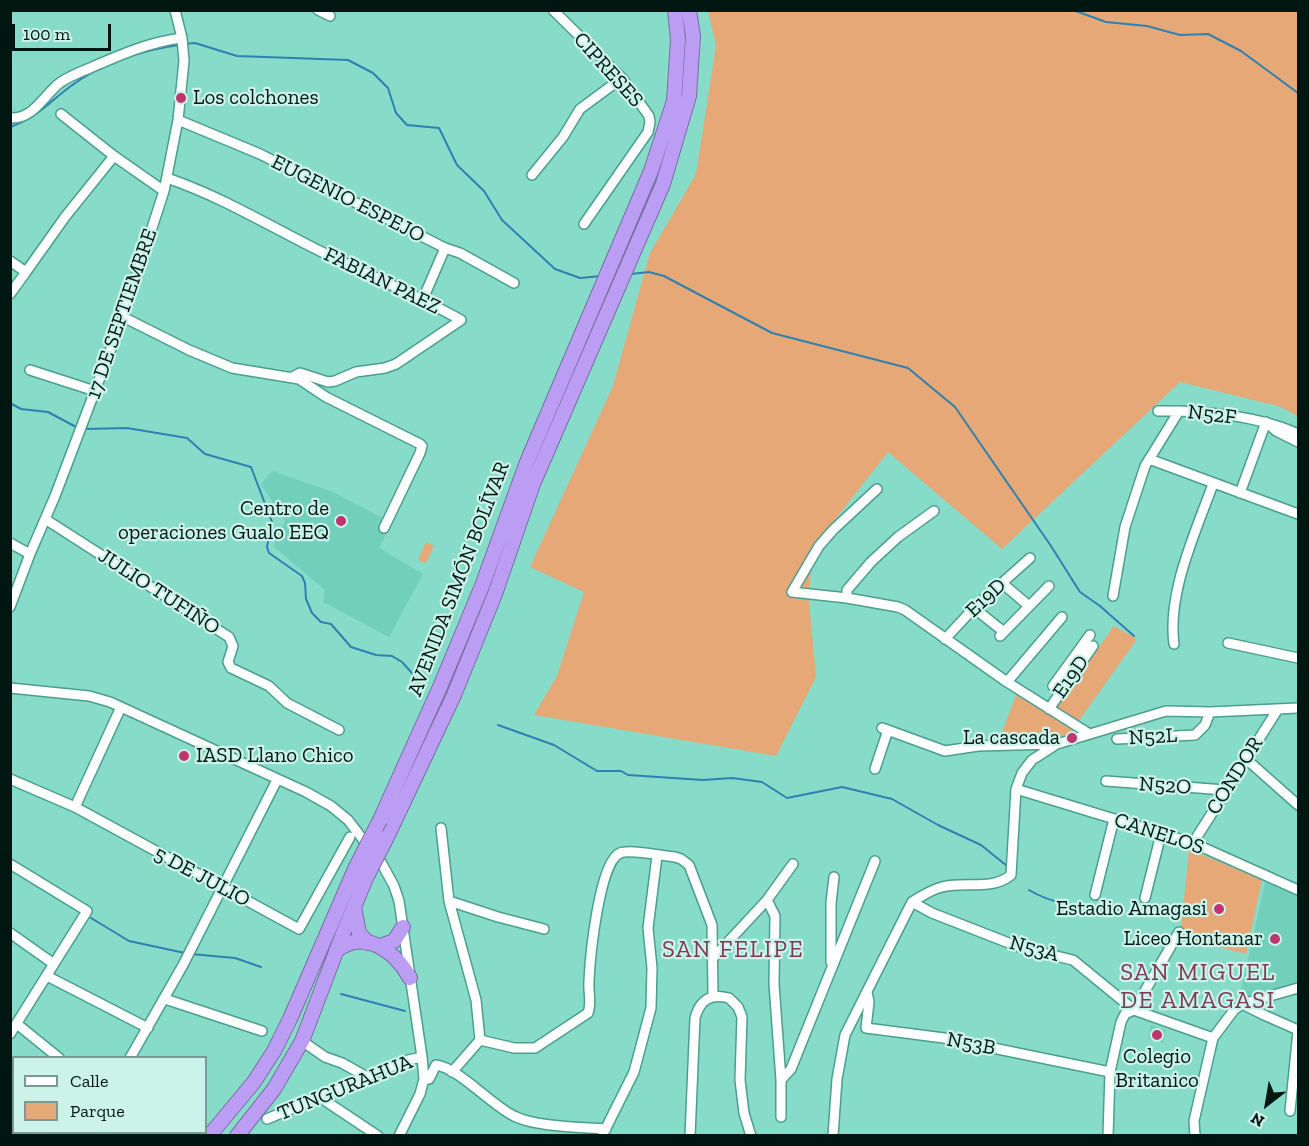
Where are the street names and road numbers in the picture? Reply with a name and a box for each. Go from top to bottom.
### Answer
street label: CIPRESES [568,27,648,113]
street label: EUGENIO ESPEJO [267,149,429,249]
street label: 17 DE SEPTIEMBRE [81,226,163,402]
street label: FABIAN PAEZ [320,242,444,320]
street label: N52F [1186,400,1238,430]
street label: AVENIDA SIMÓN BOLÍVAR [403,458,515,700]
street label: JULIO TUFIÑO [94,543,224,641]
street label: E19D [960,573,1012,623]
street label: E19D [1047,651,1095,703]
street label: N52L [1128,723,1178,751]
street label: CONDOR [1201,732,1269,820]
street label: N52O [1138,772,1192,800]
street label: CANELOS [1111,808,1207,860]
street label: 5 DE JULIO [150,841,254,913]
street label: N53A [1007,930,1061,968]
street label: N53B [944,1027,998,1061]
street label: TUNGURAHUA [274,1050,416,1126]

